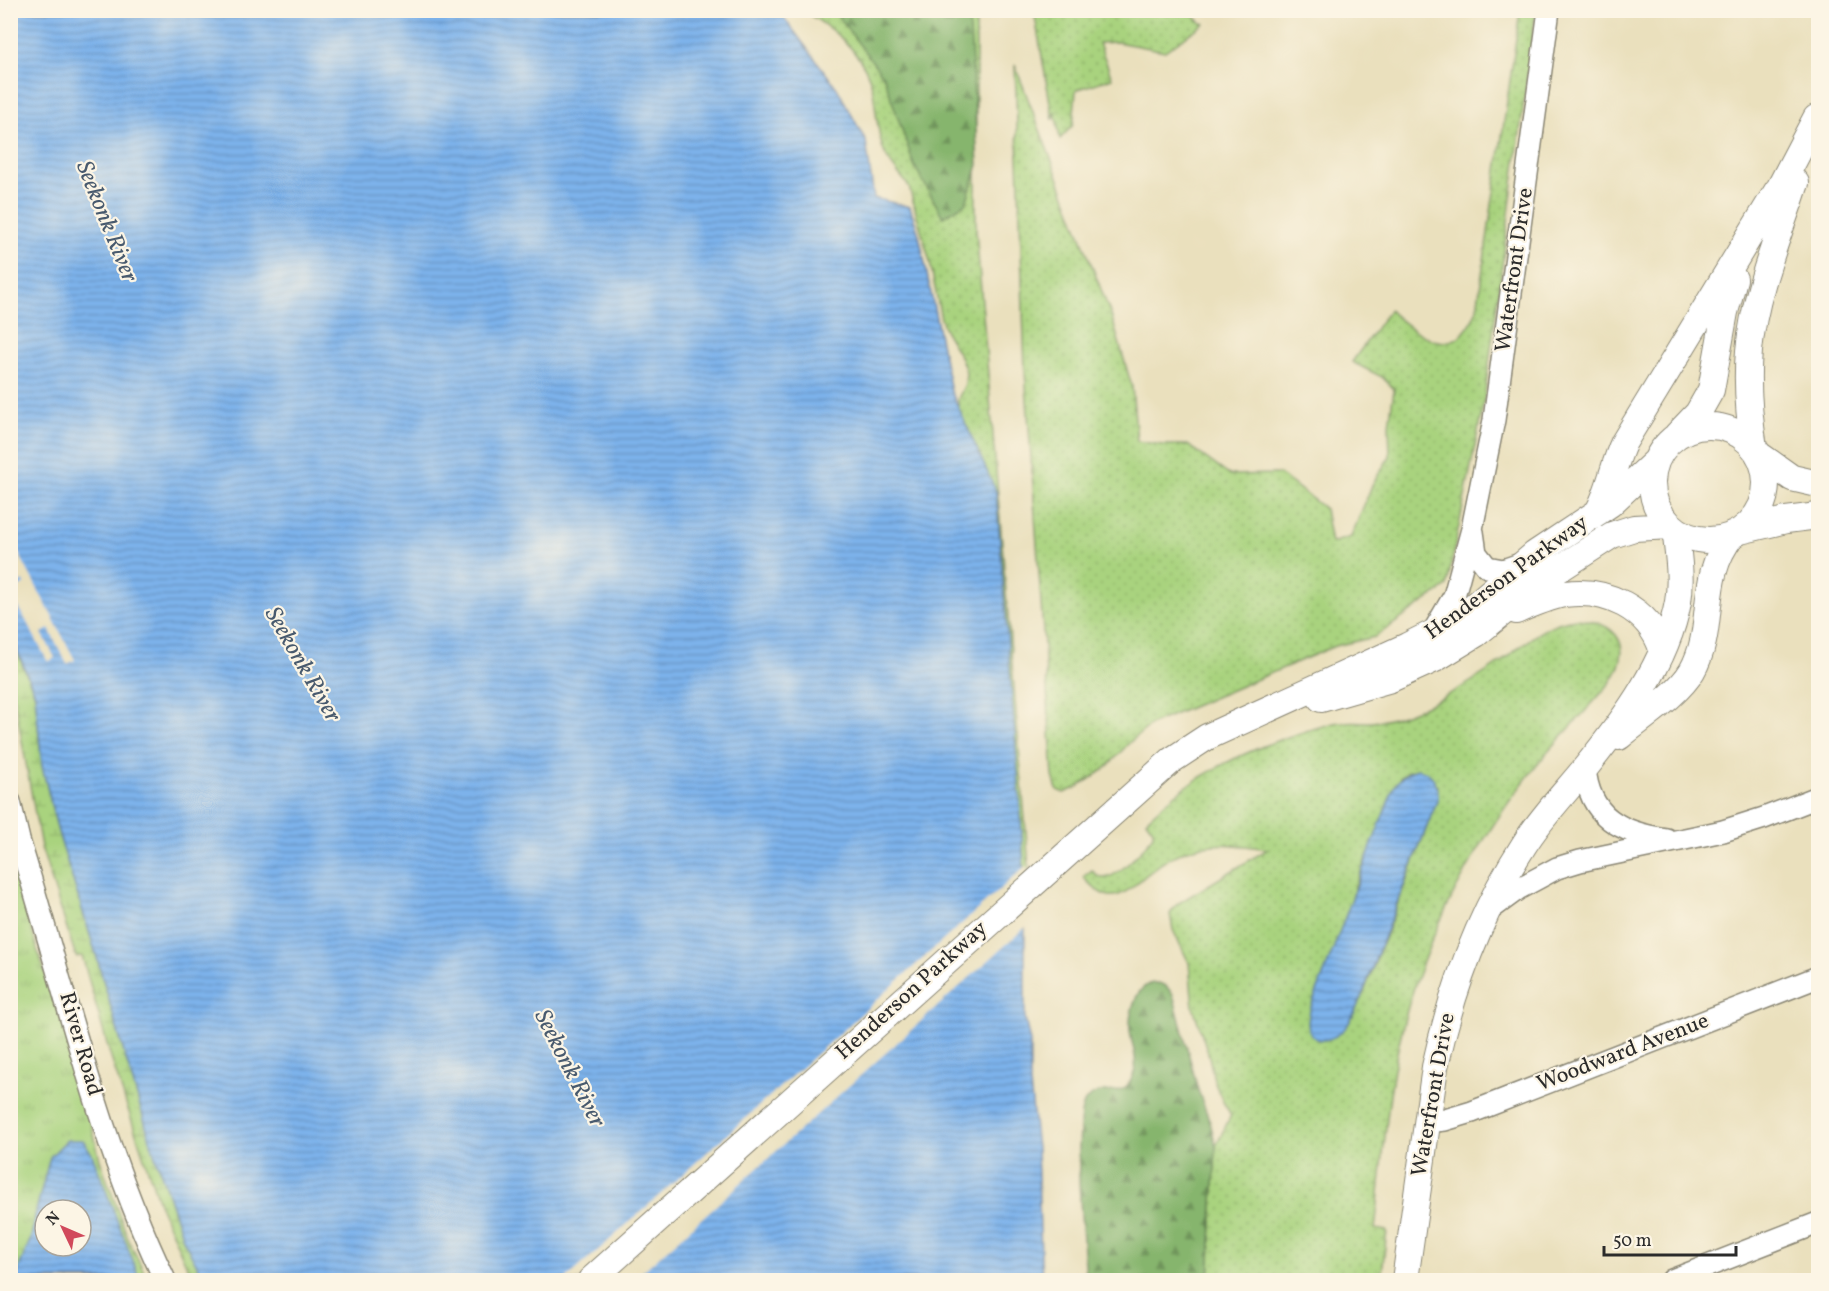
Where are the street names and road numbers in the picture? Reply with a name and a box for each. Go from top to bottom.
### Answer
street label: Waterfront Drive [1488,186,1542,354]
street label: Henderson Parkway [1419,508,1595,648]
street label: Henderson Parkway [829,914,995,1068]
street label: River Road [50,988,110,1100]
street label: Woodward Avenue [1532,1006,1714,1100]
street label: Waterfront Drive [1404,1011,1464,1179]

